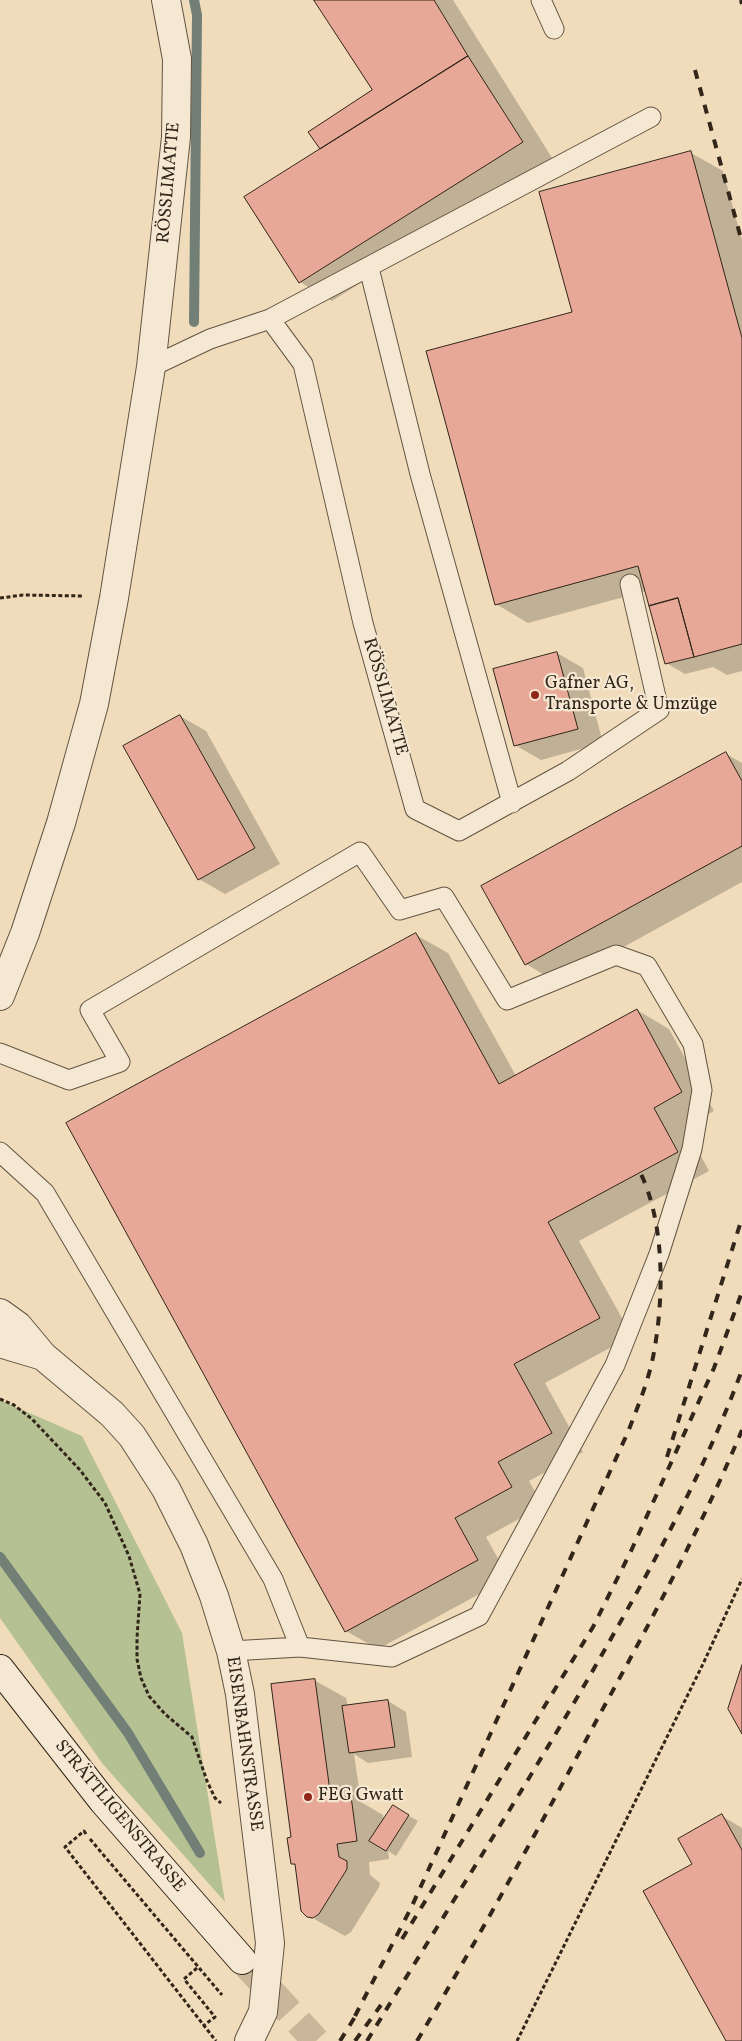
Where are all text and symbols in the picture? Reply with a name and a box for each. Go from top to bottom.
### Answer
street label: RÖSSLIMATTE [154,122,186,244]
street label: RÖSSLIMATTE [357,636,411,758]
place label: Gafner AG, Transporte & Umzüge [545,674,717,716]
marker: Gafner AG, Transporte & Umzüge [529,689,541,701]
street label: EISENBAHNSTRASSE [220,1655,266,1833]
street label: STRÄTTLIGENSTRASSE [49,1736,189,1898]
place label: FEG Gwatt [318,1786,404,1808]
marker: FEG Gwatt [302,1791,314,1803]

